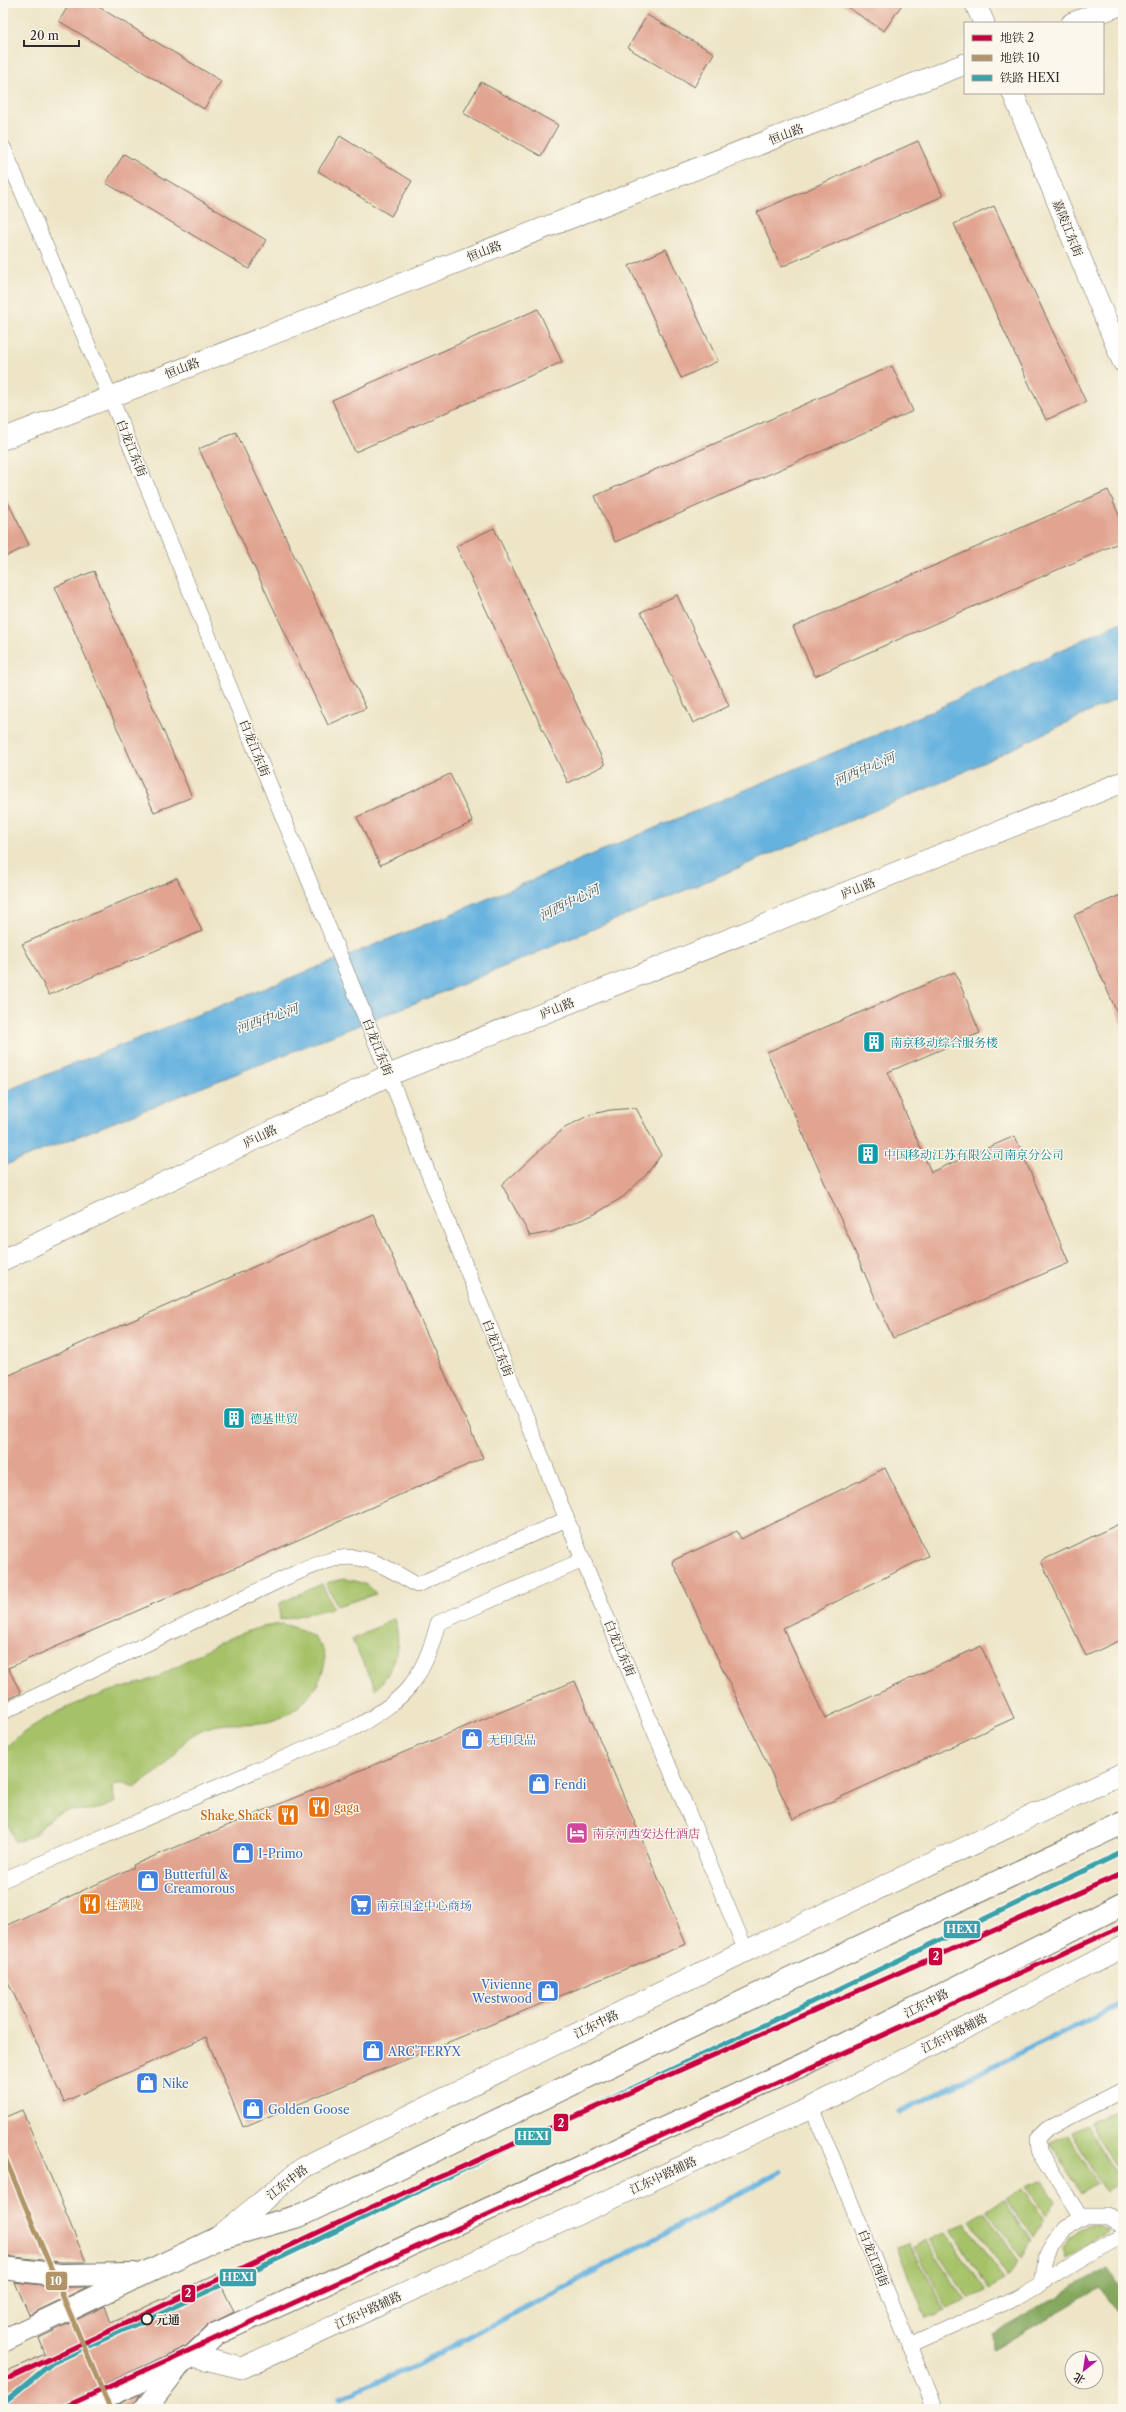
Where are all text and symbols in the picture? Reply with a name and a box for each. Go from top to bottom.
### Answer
scale bar [24,22,79,48]
legend [964,22,1104,94]
text: 20 m [30,28,59,43]
text: 地铁 2 [1000,30,1034,45]
text: 地铁 10 [1000,50,1040,65]
text: 铁路 HEXI [1000,70,1060,85]
street label: 恒山路 [767,121,805,147]
street label: 嘉陵江东街 [1050,197,1087,260]
street label: 恒山路 [465,238,503,264]
street label: 恒山路 [163,355,201,381]
street label: 白龙江东街 [114,417,151,480]
street label: 白龙江东街 [237,717,274,780]
water label: 河西中心河 [831,748,899,789]
street label: 庐山路 [838,874,878,902]
water label: 河西中心河 [536,880,604,923]
street label: 庐山路 [537,994,577,1022]
water label: 河西中心河 [234,999,302,1036]
street label: 白龙江东街 [360,1016,397,1079]
building icon: 南京移动综合服务楼 [861,1029,887,1055]
place label: 南京移动综合服务楼 [890,1035,998,1050]
street label: 庐山路 [241,1121,279,1151]
building icon: 中国移动江苏有限公司南京分公司 [855,1141,881,1167]
place label: 中国移动江苏有限公司南京分公司 [884,1147,1064,1162]
street label: 白龙江东街 [480,1317,517,1380]
building icon: 德基世贸 [221,1405,247,1431]
place label: 德基世贸 [250,1411,298,1426]
street label: 白龙江东街 [601,1617,639,1679]
shop icon: 无印良品 [459,1726,485,1752]
place label: 无印良品 [488,1732,536,1747]
shop icon: Fendi [526,1771,552,1797]
place label: Fendi [554,1777,587,1792]
restaurant icon: gaga [306,1794,332,1820]
place label: gaga [334,1800,360,1815]
restaurant icon: Shake Shack [275,1802,301,1828]
place label: Shake Shack [200,1808,273,1823]
hotel icon: 南京河西安达仕酒店 [564,1820,590,1846]
place label: 南京河西安达仕酒店 [592,1826,700,1841]
shop icon: I-Primo [230,1840,256,1866]
place label: I-Primo [258,1846,303,1861]
place label: Butterful & Creamorous [164,1867,235,1896]
shop icon: Butterful & Creamorous [135,1868,161,1894]
restaurant icon: 桂满陇 [77,1891,103,1917]
supermarket icon: 南京国金中心商场 [348,1892,374,1918]
place label: 桂满陇 [106,1897,142,1912]
place label: 南京国金中心商场 [376,1898,472,1913]
line badge: HEXI [943,1920,981,1939]
text: HEXI [946,1922,978,1936]
line badge: 2 [928,1947,943,1966]
text: 2 [933,1949,940,1963]
place label: Vivienne Westwood [471,1977,533,2006]
shop icon: Vivienne Westwood [535,1978,561,2004]
street label: 江东中路 [901,1985,951,2021]
street label: 江东中路 [571,2007,621,2041]
street label: 江东中路辅路 [919,2010,989,2056]
shop icon: ARC'TERYX [360,2038,386,2064]
place label: ARC'TERYX [387,2044,461,2059]
shop icon: Nike [134,2070,160,2096]
place label: Nike [162,2076,189,2091]
shop icon: Golden Goose [240,2096,266,2122]
place label: Golden Goose [268,2102,350,2117]
line badge: 2 [553,2113,569,2132]
text: 2 [558,2116,565,2130]
line badge: HEXI [514,2127,552,2146]
text: HEXI [517,2129,549,2143]
street label: 江东中路辅路 [627,2153,699,2197]
street label: 江东中路 [263,2161,311,2203]
street label: 白龙江西街 [856,2227,893,2290]
line badge: HEXI [219,2268,257,2287]
text: HEXI [222,2270,254,2284]
line badge: 10 [45,2271,68,2291]
text: 10 [50,2274,62,2288]
line badge: 2 [181,2284,196,2303]
text: 2 [185,2286,192,2300]
street label: 江东中路辅路 [332,2288,404,2332]
marker: 元通 [140,2312,154,2326]
place label: 元通 [156,2312,180,2327]
north arrow [1064,2350,1104,2390]
text: 北 [1071,2370,1087,2387]

